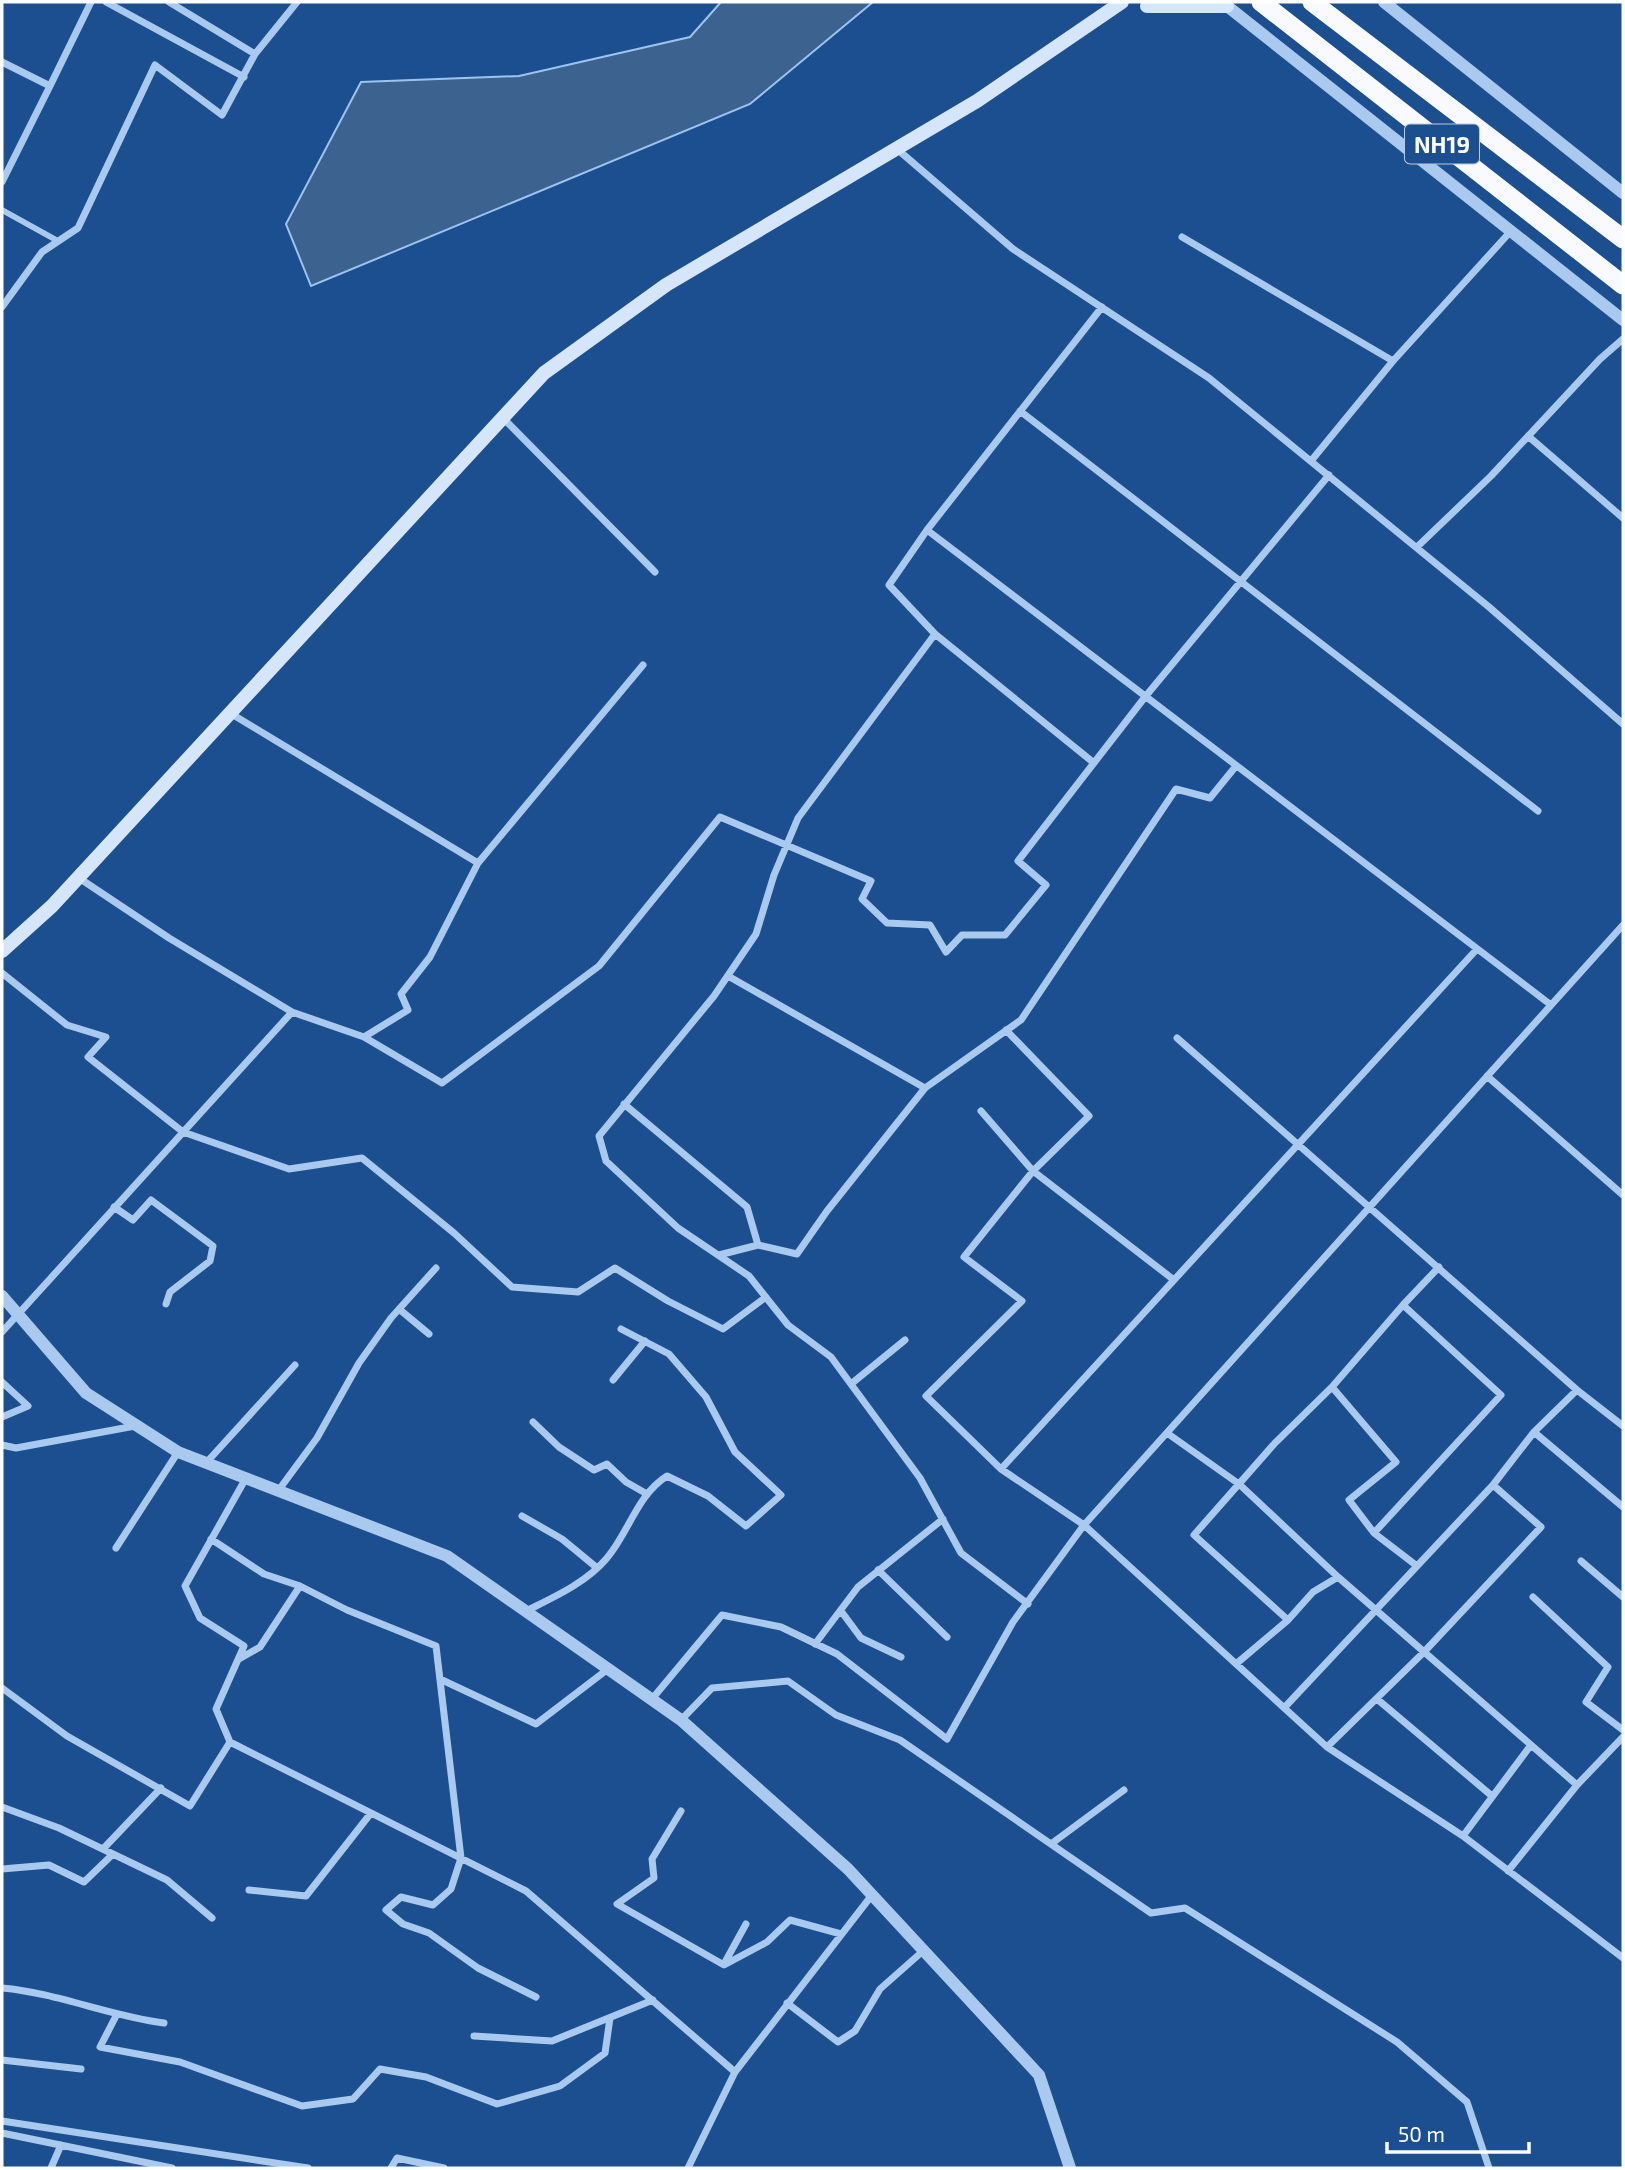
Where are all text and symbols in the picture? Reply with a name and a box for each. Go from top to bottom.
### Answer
road number: NH19 [1405,125,1479,164]
scale bar [1387,2110,1529,2154]
text: 50 m [1398,2121,1445,2146]

